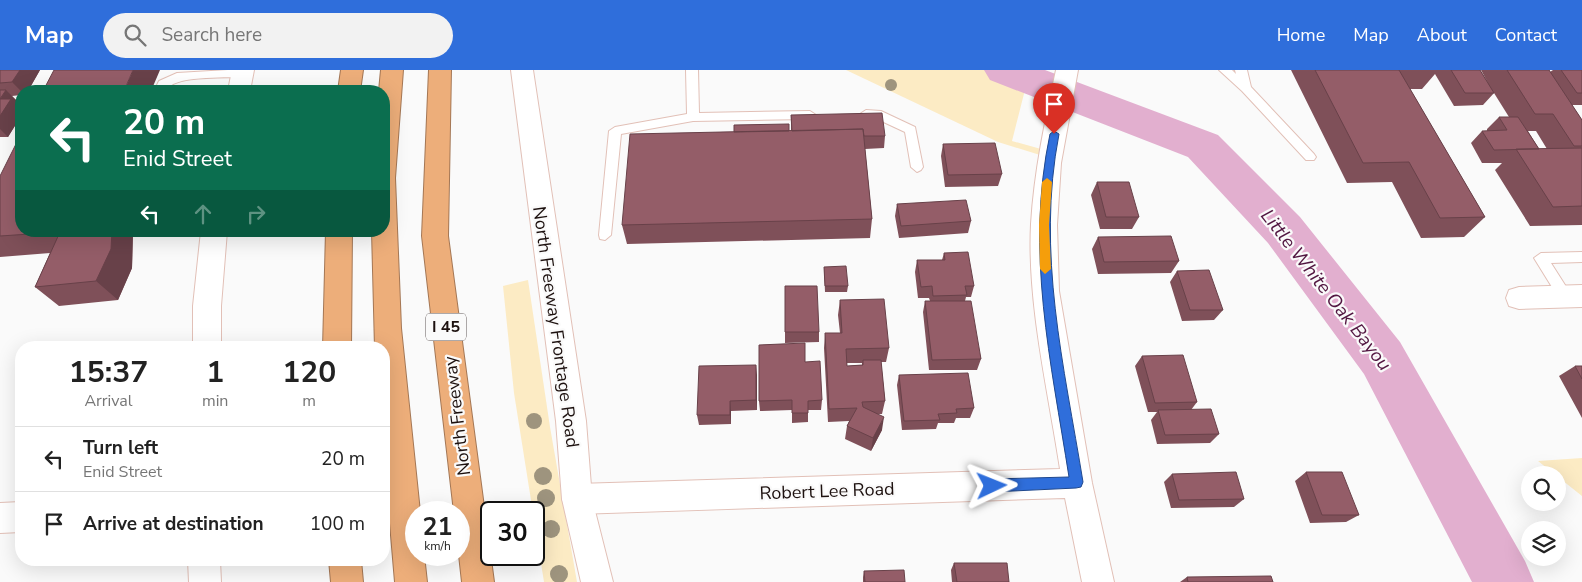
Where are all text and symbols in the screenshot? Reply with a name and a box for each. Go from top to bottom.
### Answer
search box [103,13,453,58]
text: Map [25,19,73,51]
icon: search [121,21,149,49]
text: Search here [161,22,262,48]
text: Home [1277,23,1325,47]
text: Map [1353,23,1389,47]
text: About [1417,23,1467,47]
text: Contact [1495,23,1557,47]
pin [1033,83,1075,134]
icon: arrive [1040,90,1068,118]
text: 20 m [123,99,205,146]
icon: left [40,105,105,170]
text: Enid Street [123,144,232,174]
icon: left [136,200,164,228]
icon: ahead [189,200,217,228]
icon: right [242,200,270,228]
water label: Little White Oak Bayou [1255,204,1397,376]
street label: North Freeway Frontage Road [527,205,585,449]
road number: I 45 [426,313,466,340]
text: 15:37 [69,352,148,393]
text: 1 [206,352,224,393]
text: 120 [282,352,336,393]
street label: North Freeway [438,354,476,477]
text: Arrival [84,390,133,412]
text: min [202,390,228,412]
text: m [302,390,316,412]
text: Turn left [83,435,158,461]
icon: left [40,445,68,473]
text: 20 m [321,446,365,472]
position arrow [965,459,1017,511]
text: Enid Street [83,461,162,483]
map controls [1521,466,1566,566]
button: search [1521,466,1566,511]
street label: Robert Lee Road [759,477,895,505]
speed limit sign: 30 [480,501,545,566]
icon: arrive [40,510,68,538]
text: 21 [422,510,453,544]
text: Arrive at destination [83,511,264,537]
text: 100 m [310,511,365,537]
button: layers [1521,521,1566,566]
text: km/h [424,538,451,554]

